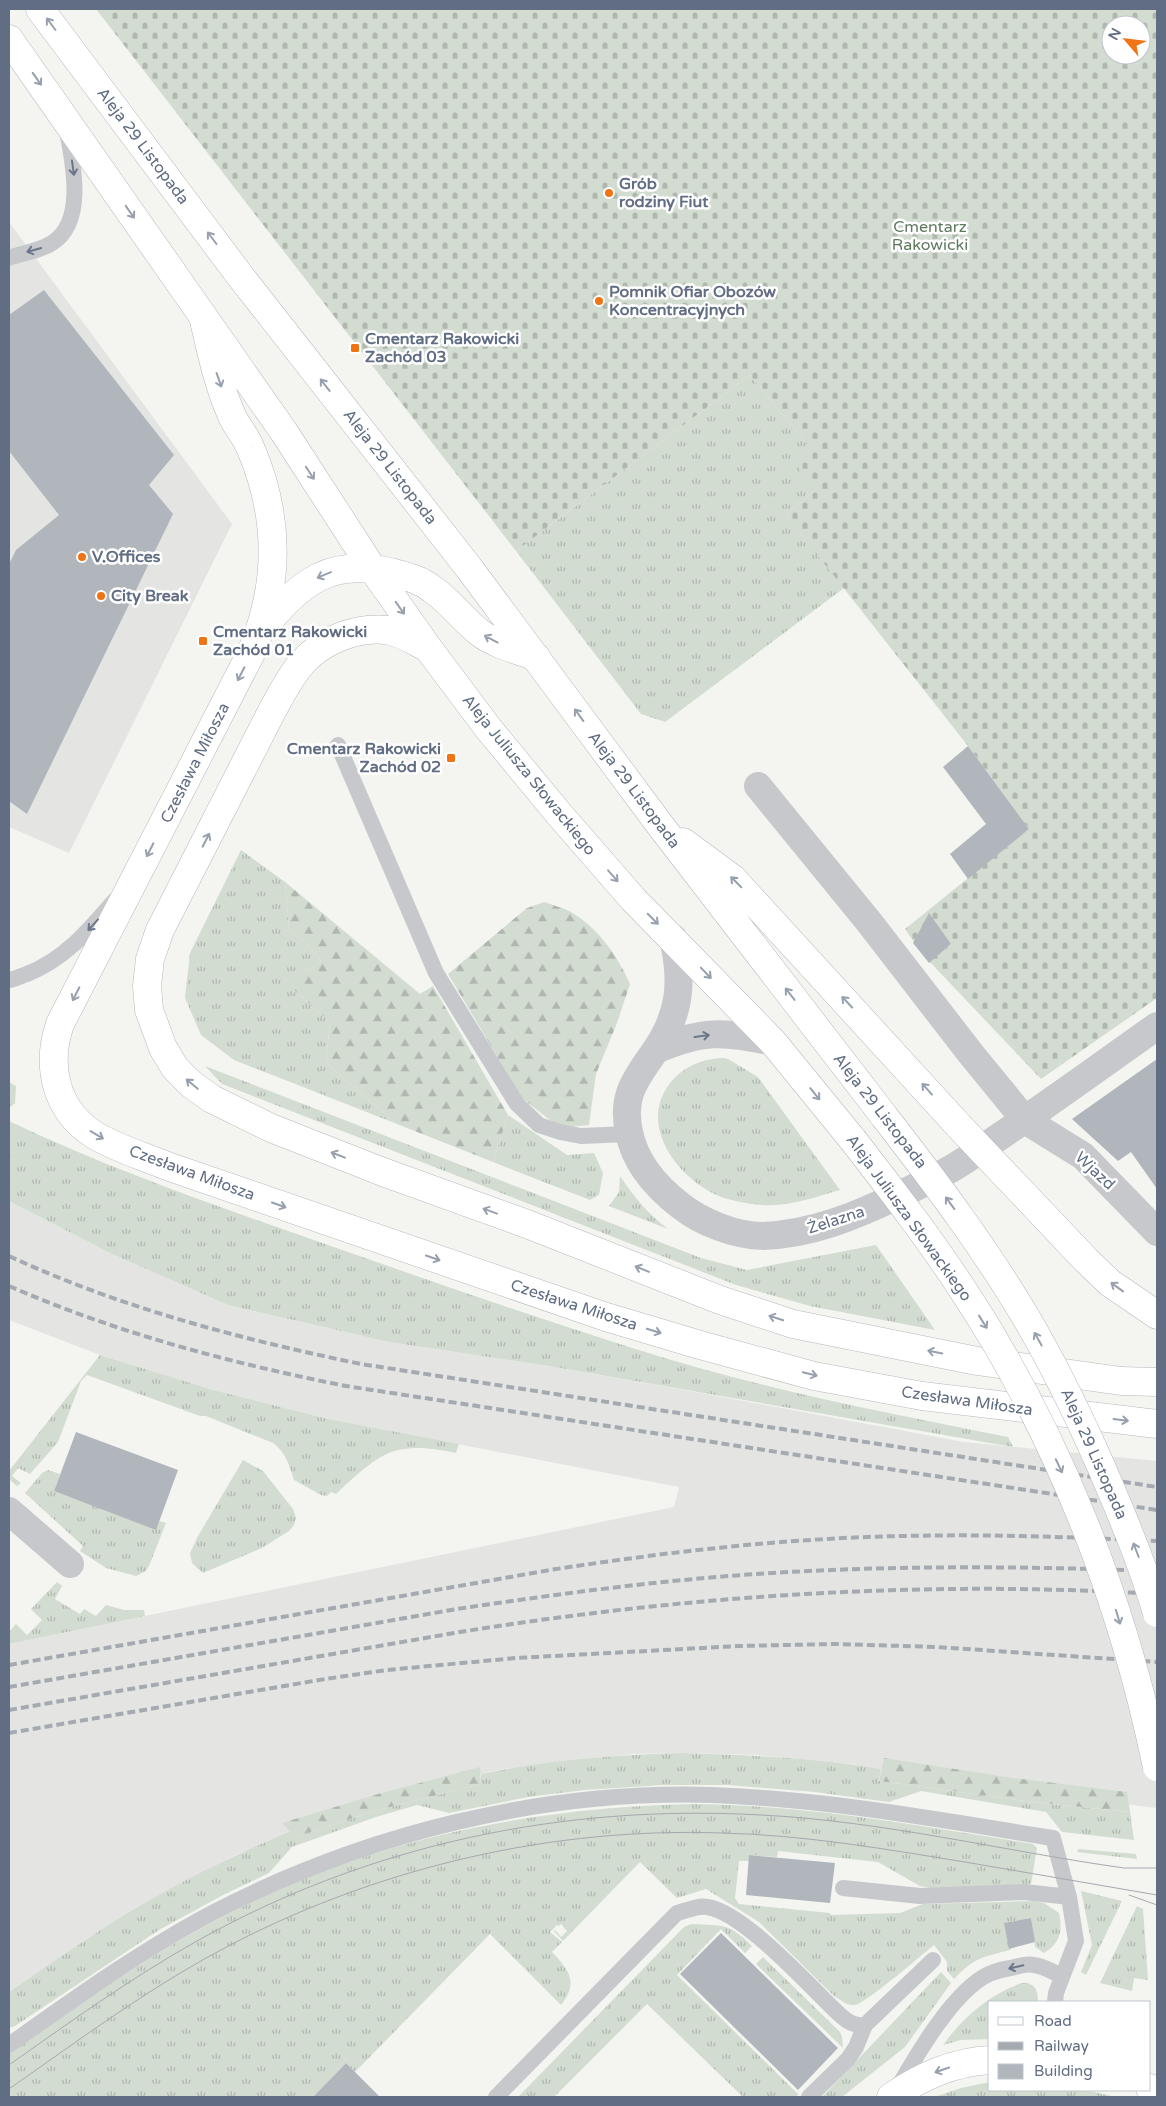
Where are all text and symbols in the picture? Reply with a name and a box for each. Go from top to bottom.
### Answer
north arrow [1101,15,1151,65]
one-way arrow [46,18,57,31]
text: N [1105,25,1125,43]
one-way arrow [32,72,42,86]
street label: Aleja 29 Listopada [93,84,193,208]
one-way arrow [69,160,79,176]
place label: Grób rodziny Fiut [619,174,709,212]
marker: Grób rodziny Fiut [603,187,615,199]
one-way arrow [125,205,135,219]
park label: Cmentarz Rakowicki [892,217,968,255]
one-way arrow [207,231,217,245]
one-way arrow [27,245,43,255]
place label: Pomnik Ofiar Obozów Koncentracyjnych [609,282,776,320]
marker: Pomnik Ofiar Obozów Koncentracyjnych [593,295,605,307]
place label: Cmentarz Rakowicki Zachód 03 [365,329,519,367]
marker: Cmentarz Rakowicki Zachód 03 [349,342,361,354]
one-way arrow [215,372,225,388]
one-way arrow [320,378,330,392]
street label: Aleja 29 Listopada [339,405,441,529]
one-way arrow [306,466,316,480]
place label: V.Offices [92,547,161,567]
marker: V.Offices [76,551,88,563]
one-way arrow [317,571,332,581]
place label: City Break [111,586,189,606]
marker: City Break [95,590,107,602]
one-way arrow [395,601,405,615]
place label: Cmentarz Rakowicki Zachód 01 [213,622,367,660]
one-way arrow [484,634,499,644]
marker: Cmentarz Rakowicki Zachód 01 [197,635,209,647]
one-way arrow [236,666,245,681]
street label: Aleja Juliusza Słowackiego [458,691,600,859]
street label: Czesława Miłosza [156,700,234,826]
one-way arrow [574,708,584,722]
street label: Aleja 29 Listopada [584,728,684,852]
place label: Cmentarz Rakowicki Zachód 02 [287,739,441,777]
marker: Cmentarz Rakowicki Zachód 02 [445,752,457,764]
one-way arrow [202,833,211,848]
one-way arrow [145,842,155,857]
one-way arrow [607,869,619,882]
one-way arrow [731,877,743,889]
one-way arrow [647,912,659,925]
one-way arrow [87,918,99,931]
one-way arrow [700,967,712,980]
one-way arrow [71,986,80,1001]
one-way arrow [784,988,795,1001]
one-way arrow [841,995,853,1008]
one-way arrow [694,1030,710,1040]
street label: Aleja 29 Listopada [829,1049,931,1173]
one-way arrow [186,1079,199,1090]
one-way arrow [921,1083,933,1096]
one-way arrow [809,1087,820,1100]
one-way arrow [89,1131,103,1141]
street label: Aleja Juliusza Słowackiego [842,1131,976,1305]
street label: Czesława Miłosza [126,1141,258,1205]
street label: Wjazd [1071,1148,1119,1194]
one-way arrow [331,1149,346,1159]
one-way arrow [945,1196,955,1210]
one-way arrow [271,1201,287,1210]
street label: Żelazna [805,1201,867,1239]
one-way arrow [483,1206,499,1215]
one-way arrow [425,1254,440,1263]
one-way arrow [635,1264,650,1274]
street label: Czesława Miłosza [508,1275,640,1335]
one-way arrow [1110,1282,1124,1292]
one-way arrow [768,1313,784,1323]
one-way arrow [978,1315,989,1329]
one-way arrow [645,1327,661,1337]
one-way arrow [1033,1332,1043,1347]
one-way arrow [927,1347,943,1357]
one-way arrow [802,1370,818,1379]
street label: Czesława Miłosza [900,1382,1034,1420]
street label: Aleja 29 Listopada [1056,1385,1132,1523]
one-way arrow [1113,1415,1129,1425]
one-way arrow [1054,1458,1064,1473]
one-way arrow [1130,1543,1140,1558]
one-way arrow [1114,1608,1124,1624]
one-way arrow [1008,1963,1024,1972]
legend [988,2001,1151,2091]
text: Road [1034,2012,1072,2030]
text: Railway [1034,2037,1089,2055]
text: Building [1034,2062,1093,2080]
one-way arrow [935,2066,950,2075]

